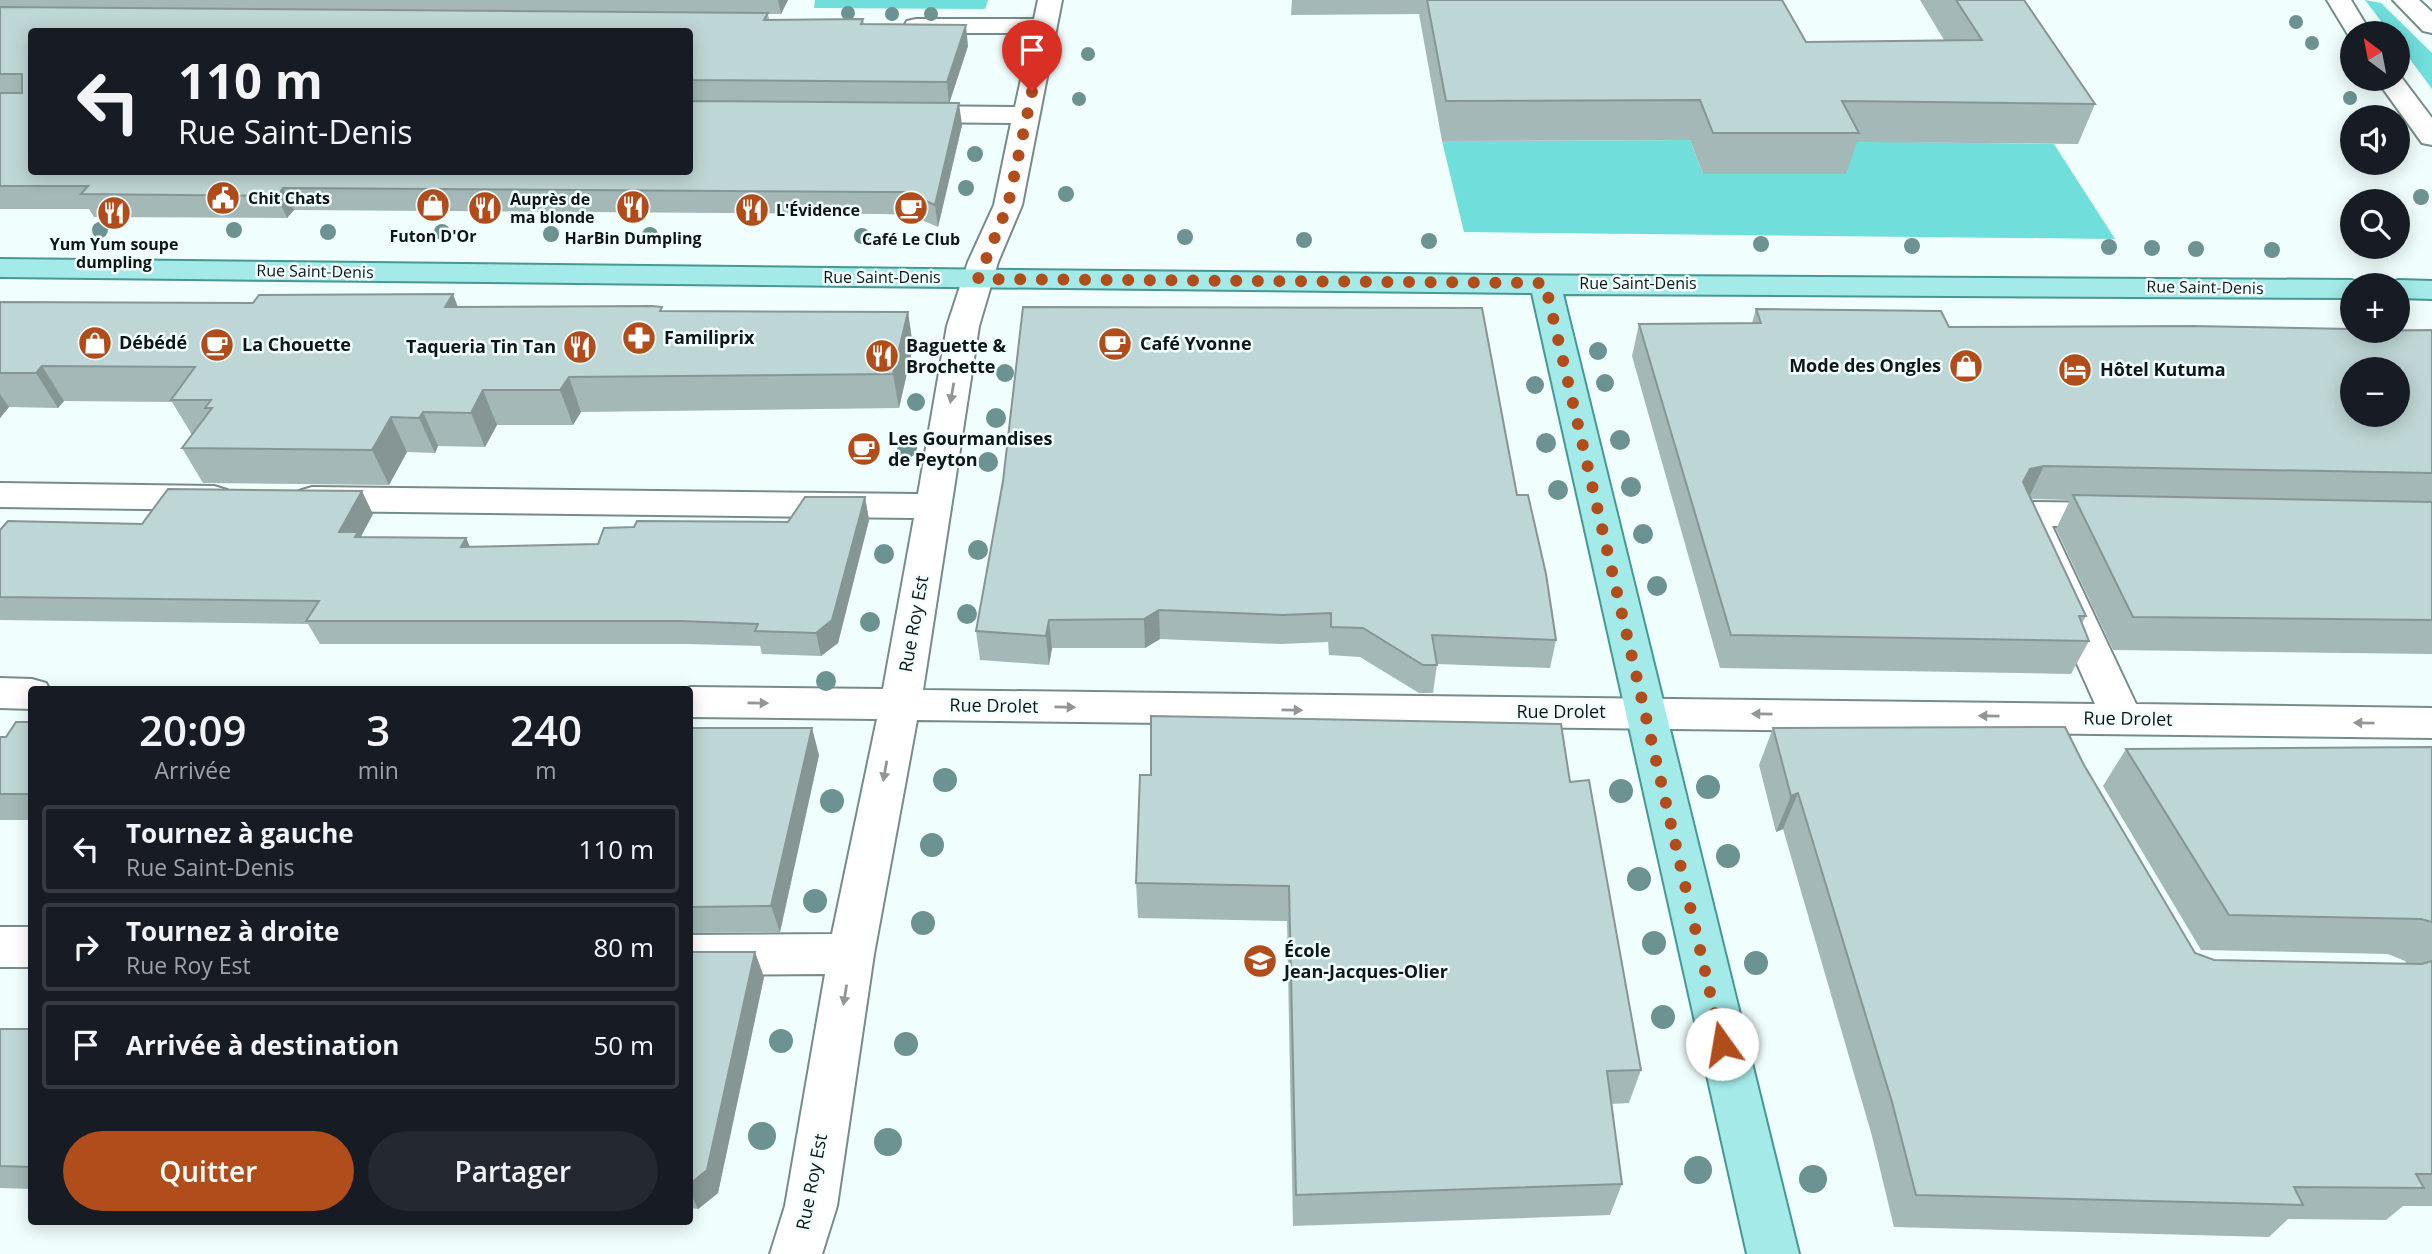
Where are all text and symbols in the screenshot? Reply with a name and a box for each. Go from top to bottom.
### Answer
pin [1002,20,1062,92]
north arrow [2340,21,2410,91]
map controls [2340,21,2410,427]
icon: arrive [1013,31,1051,69]
text: 110 m [178,47,323,113]
icon: left [63,56,154,147]
button: sound [2340,105,2410,175]
text: Rue Saint-Denis [178,110,413,153]
public building icon: Chit Chats [204,179,242,217]
shop icon: Futon D'Or [414,186,452,224]
place label: Chit Chats [248,187,330,209]
place label: Auprès de ma blonde [510,188,595,228]
restaurant icon: HarBin Dumpling [614,188,652,226]
restaurant icon: Auprès de ma blonde [466,189,504,227]
cafe icon: Café Le Club [892,189,930,227]
button: search [2340,189,2410,259]
restaurant icon: L'Évidence [733,191,771,229]
restaurant icon: Yum Yum soupe dumpling [95,194,133,232]
place label: L'Évidence [776,199,860,221]
place label: Futon D'Or [390,225,476,247]
place label: HarBin Dumpling [565,227,702,249]
place label: Café Le Club [862,228,960,250]
place label: Yum Yum soupe dumpling [50,233,178,273]
street label: Rue Saint-Denis [256,259,374,283]
street label: Rue Saint-Denis [823,266,941,288]
street label: Rue Saint-Denis [1579,272,1697,294]
button: + [2340,273,2410,343]
street label: Rue Saint-Denis [2146,275,2264,299]
pharmacy icon: Familiprix [620,319,658,357]
shop icon: Débédé [76,324,114,362]
place label: Familiprix [664,325,755,349]
cafe icon: Café Yvonne [1096,325,1134,363]
cafe icon: La Chouette [198,326,236,364]
restaurant icon: Taqueria Tin Tan [561,328,599,366]
place label: Débédé [119,330,187,354]
place label: Café Yvonne [1140,331,1252,355]
place label: La Chouette [242,332,351,356]
place label: Baguette & Brochette [906,333,1007,378]
place label: Taqueria Tin Tan [406,334,556,358]
restaurant icon: Baguette & Brochette [863,337,901,375]
shop icon: Mode des Ongles [1947,347,1985,385]
hotel icon: Hôtel Kutuma [2056,351,2094,389]
place label: Mode des Ongles [1789,353,1941,377]
place label: Hôtel Kutuma [2100,357,2226,381]
button: − [2340,357,2410,427]
one-way arrow [946,382,957,404]
place label: Les Gourmandises de Peyton [888,426,1052,471]
cafe icon: Les Gourmandises de Peyton [845,430,883,468]
street label: Rue Roy Est [893,574,933,674]
street label: Rue Drolet [949,692,1039,718]
one-way arrow [747,697,769,709]
street label: Rue Drolet [1516,699,1606,723]
text: 20:09 [139,701,247,758]
text: 3 [366,701,390,758]
text: 240 [510,701,582,758]
one-way arrow [1054,701,1076,713]
one-way arrow [1281,704,1303,715]
street label: Rue Drolet [2083,705,2173,731]
one-way arrow [1751,708,1773,720]
one-way arrow [1978,711,2000,722]
one-way arrow [2353,717,2375,728]
text: Arrivée [155,754,231,786]
text: min [358,754,399,786]
text: m [535,754,557,786]
one-way arrow [879,760,890,782]
text: Tournez à gauche [126,815,354,851]
icon: left [67,830,105,868]
text: 110 m [579,831,654,867]
text: Rue Saint-Denis [126,851,295,883]
text: Tournez à droite [126,913,339,949]
icon: right [67,928,105,966]
text: 80 m [593,929,654,965]
place label: École Jean-Jacques-Olier [1282,938,1448,983]
school or university icon: École Jean-Jacques-Olier [1241,942,1279,980]
text: Rue Roy Est [126,949,251,981]
one-way arrow [839,984,850,1006]
position arrow [1685,1007,1759,1081]
icon: arrive [67,1026,105,1064]
text: Arrivée à destination [126,1027,399,1063]
text: 50 m [593,1027,654,1063]
button: Quitter [63,1131,354,1211]
button: Partager [368,1131,658,1211]
street label: Rue Roy Est [790,1132,832,1232]

